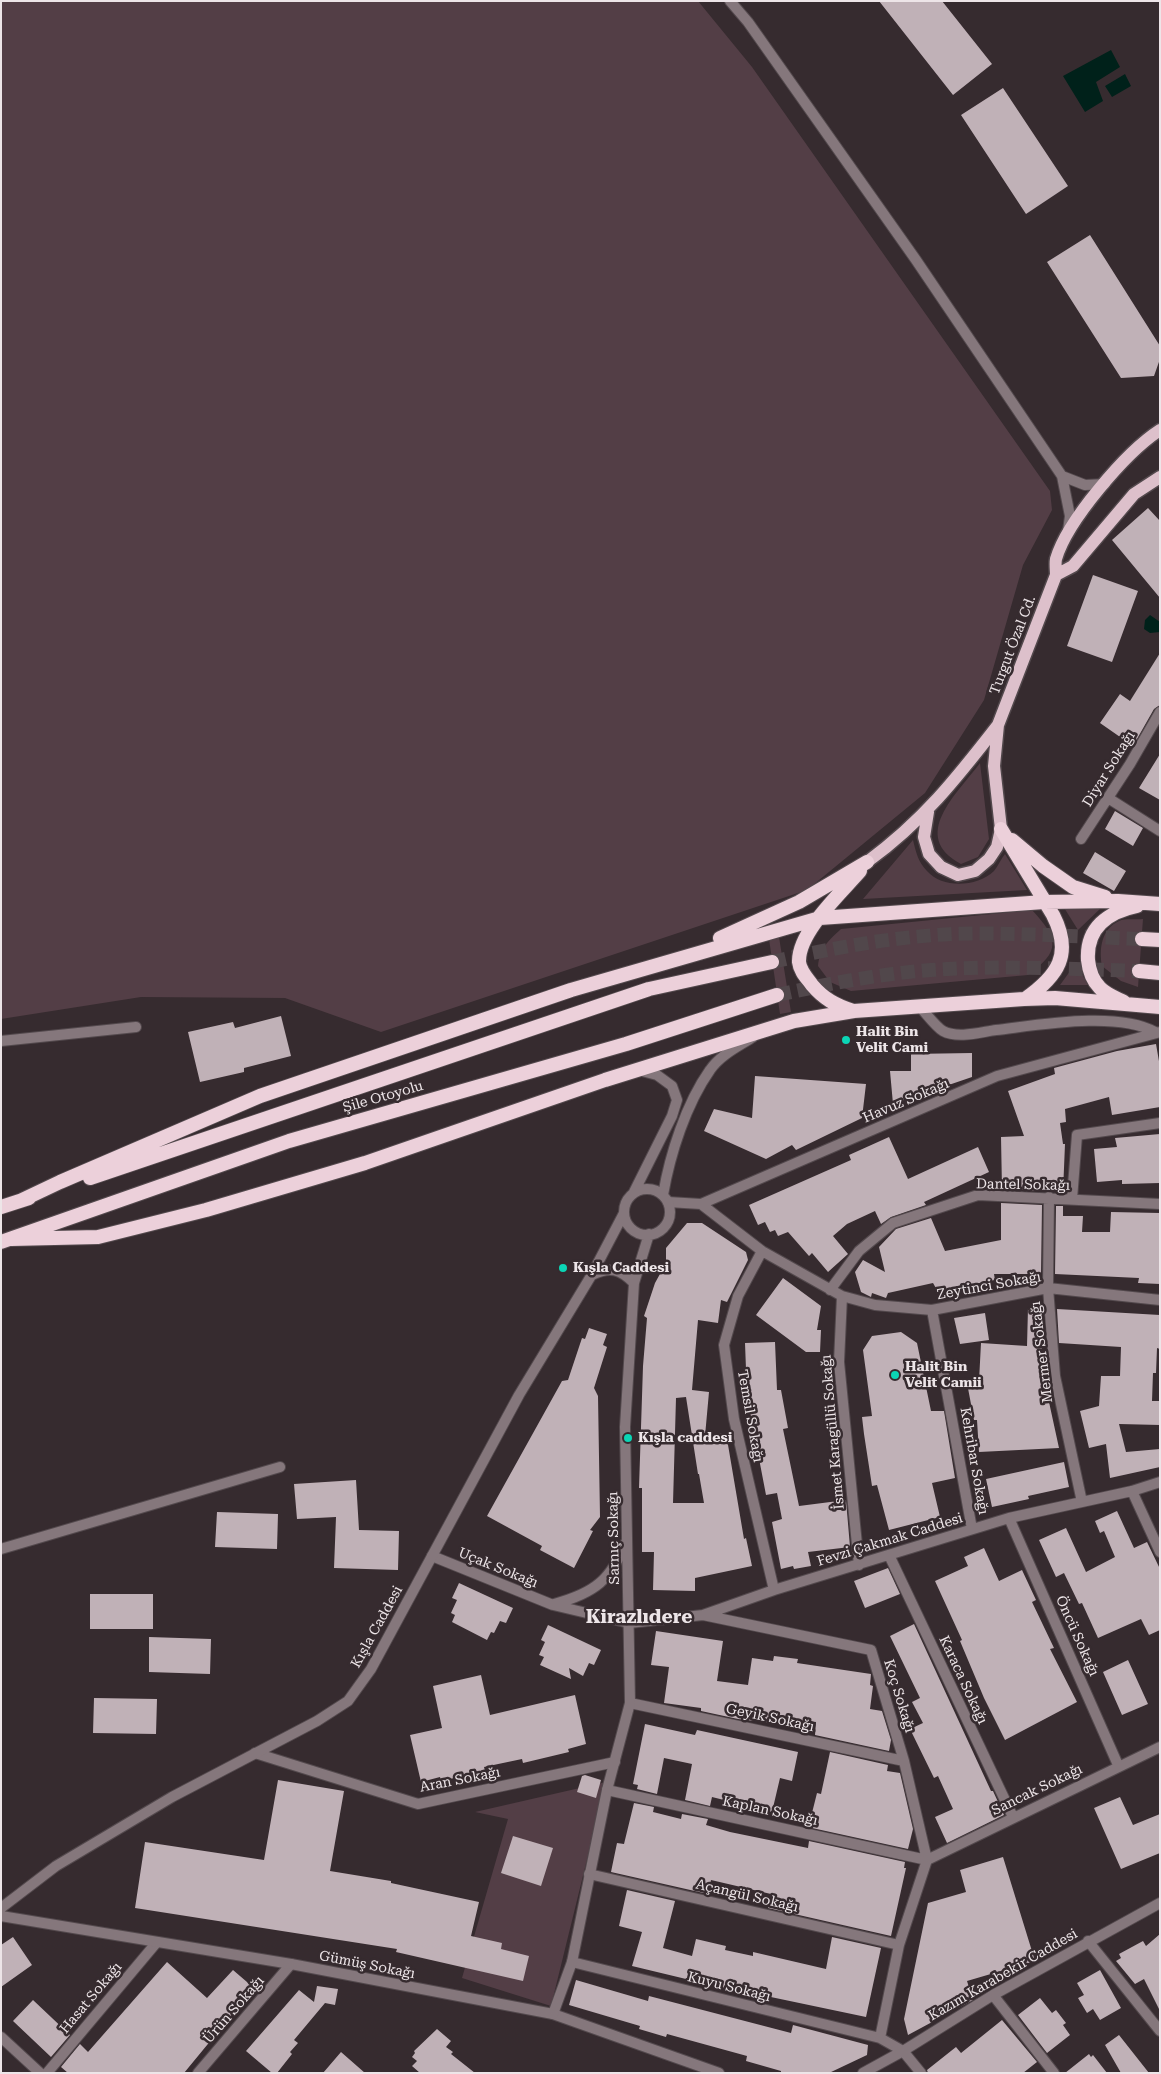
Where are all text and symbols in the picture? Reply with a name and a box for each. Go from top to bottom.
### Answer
street label: Turgut Özal Cd. [986,593,1040,697]
street label: Diyar Sokağı [1079,728,1139,810]
place label: Halit Bin Velit Cami [856,1024,928,1056]
marker: Halit Bin Velit Cami [840,1034,852,1046]
street label: Havuz Sokağı [860,1075,952,1127]
street label: Şile Otoyolu [341,1077,425,1117]
street label: Dantel Sokağı [976,1176,1070,1194]
place label: Kışla Caddesi [573,1260,669,1276]
marker: Kışla Caddesi [557,1262,569,1274]
street label: Zeytinci Sokağı [936,1269,1042,1303]
street label: Mermer Sokağı [1027,1300,1057,1404]
street label: İsmet Karagüllü Sokağı [818,1354,848,1510]
place label: Halit Bin Velit Camii [905,1359,982,1391]
street label: Temsil Sokağı [734,1368,766,1464]
marker: Halit Bin Velit Camii [889,1369,901,1381]
street label: Kehribar Sokağı [956,1406,992,1516]
place label: Kışla caddesi [638,1430,732,1446]
marker: Kışla caddesi [622,1432,634,1444]
street label: Sarnıç Sokağı [605,1491,623,1585]
street label: Fevzi Çakmak Caddesi [815,1510,965,1570]
street label: Uçak Sokağı [456,1544,540,1592]
street label: Kışla Caddesi [348,1583,406,1671]
street label: Öncü Sokağı [1052,1593,1102,1679]
district label: Kirazlıdere [586,1606,692,1628]
street label: Karaca Sokağı [935,1633,991,1727]
street label: Koç Sokağı [880,1657,918,1735]
street label: Geyik Sokağı [724,1700,816,1736]
street label: Sancak Sokağı [989,1761,1085,1819]
street label: Aran Sokağı [418,1764,502,1796]
street label: Kaplan Sokağı [721,1793,819,1829]
street label: Açangül Sokağı [694,1876,800,1916]
street label: Kazım Karabekir Caddesi [926,1925,1080,2025]
street label: Gümüş Sokağı [318,1947,416,1983]
street label: Hasat Sokağı [56,1959,126,2037]
street label: Kuyu Sokağı [686,1969,772,2005]
street label: Ürün Sokağı [200,1973,268,2047]

